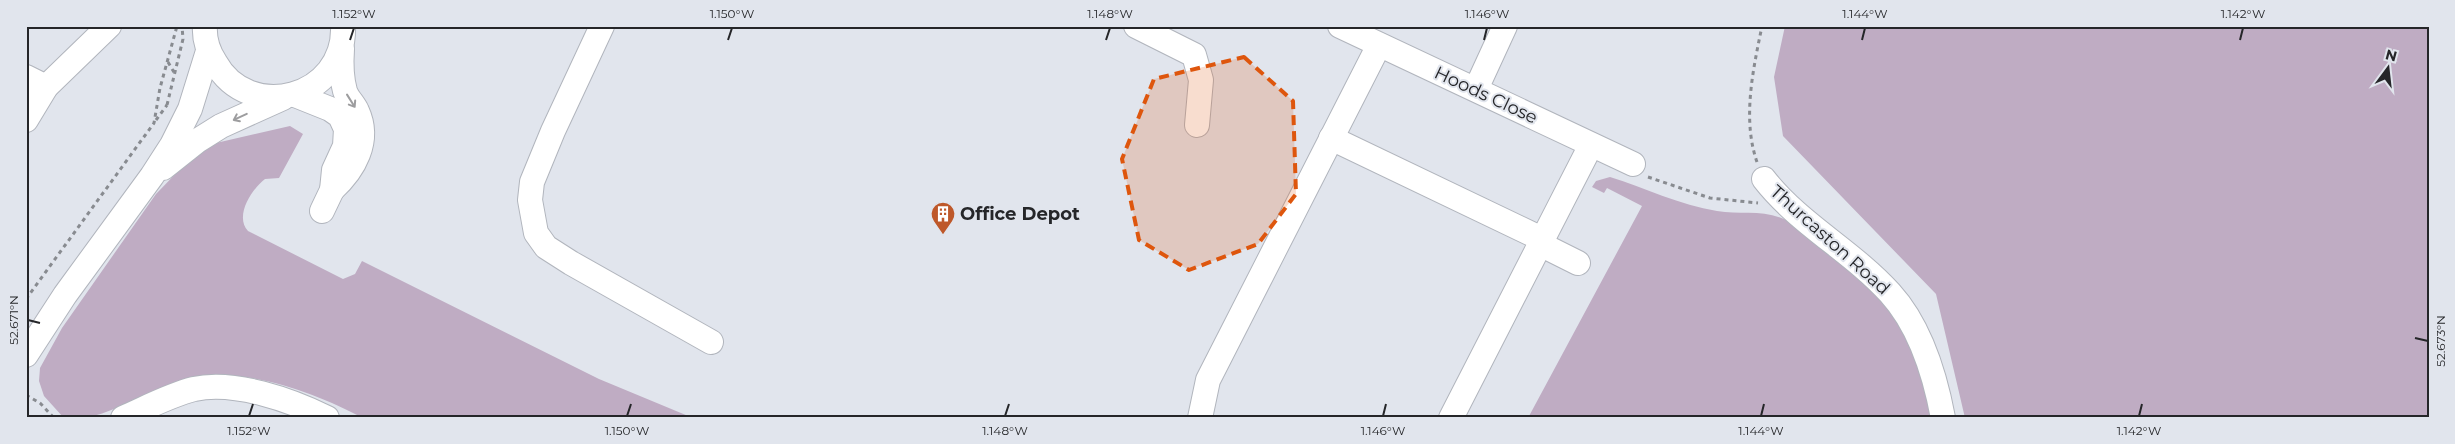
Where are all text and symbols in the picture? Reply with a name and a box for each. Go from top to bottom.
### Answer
text: 1.152°W [332,6,376,21]
text: 1.150°W [710,6,754,21]
text: 1.148°W [1087,6,1133,21]
text: 1.146°W [1465,6,1509,21]
text: 1.144°W [1842,6,1888,21]
text: 1.142°W [2221,6,2265,21]
north arrow [2362,42,2412,92]
text: N [2384,45,2399,66]
street label: Hoods Close [1431,61,1541,129]
one-way arrow [345,94,356,108]
one-way arrow [233,112,248,122]
street label: Thurcaston Road [1766,181,1894,299]
building icon: Office Depot [930,201,956,235]
place label: Office Depot [960,203,1080,225]
text: 52.671°N [6,295,21,345]
text: 52.673°N [2433,315,2448,367]
text: 1.152°W [227,423,271,438]
text: 1.150°W [605,423,649,438]
text: 1.148°W [982,423,1028,438]
text: 1.146°W [1361,423,1405,438]
text: 1.144°W [1738,423,1784,438]
text: 1.142°W [2117,423,2161,438]

